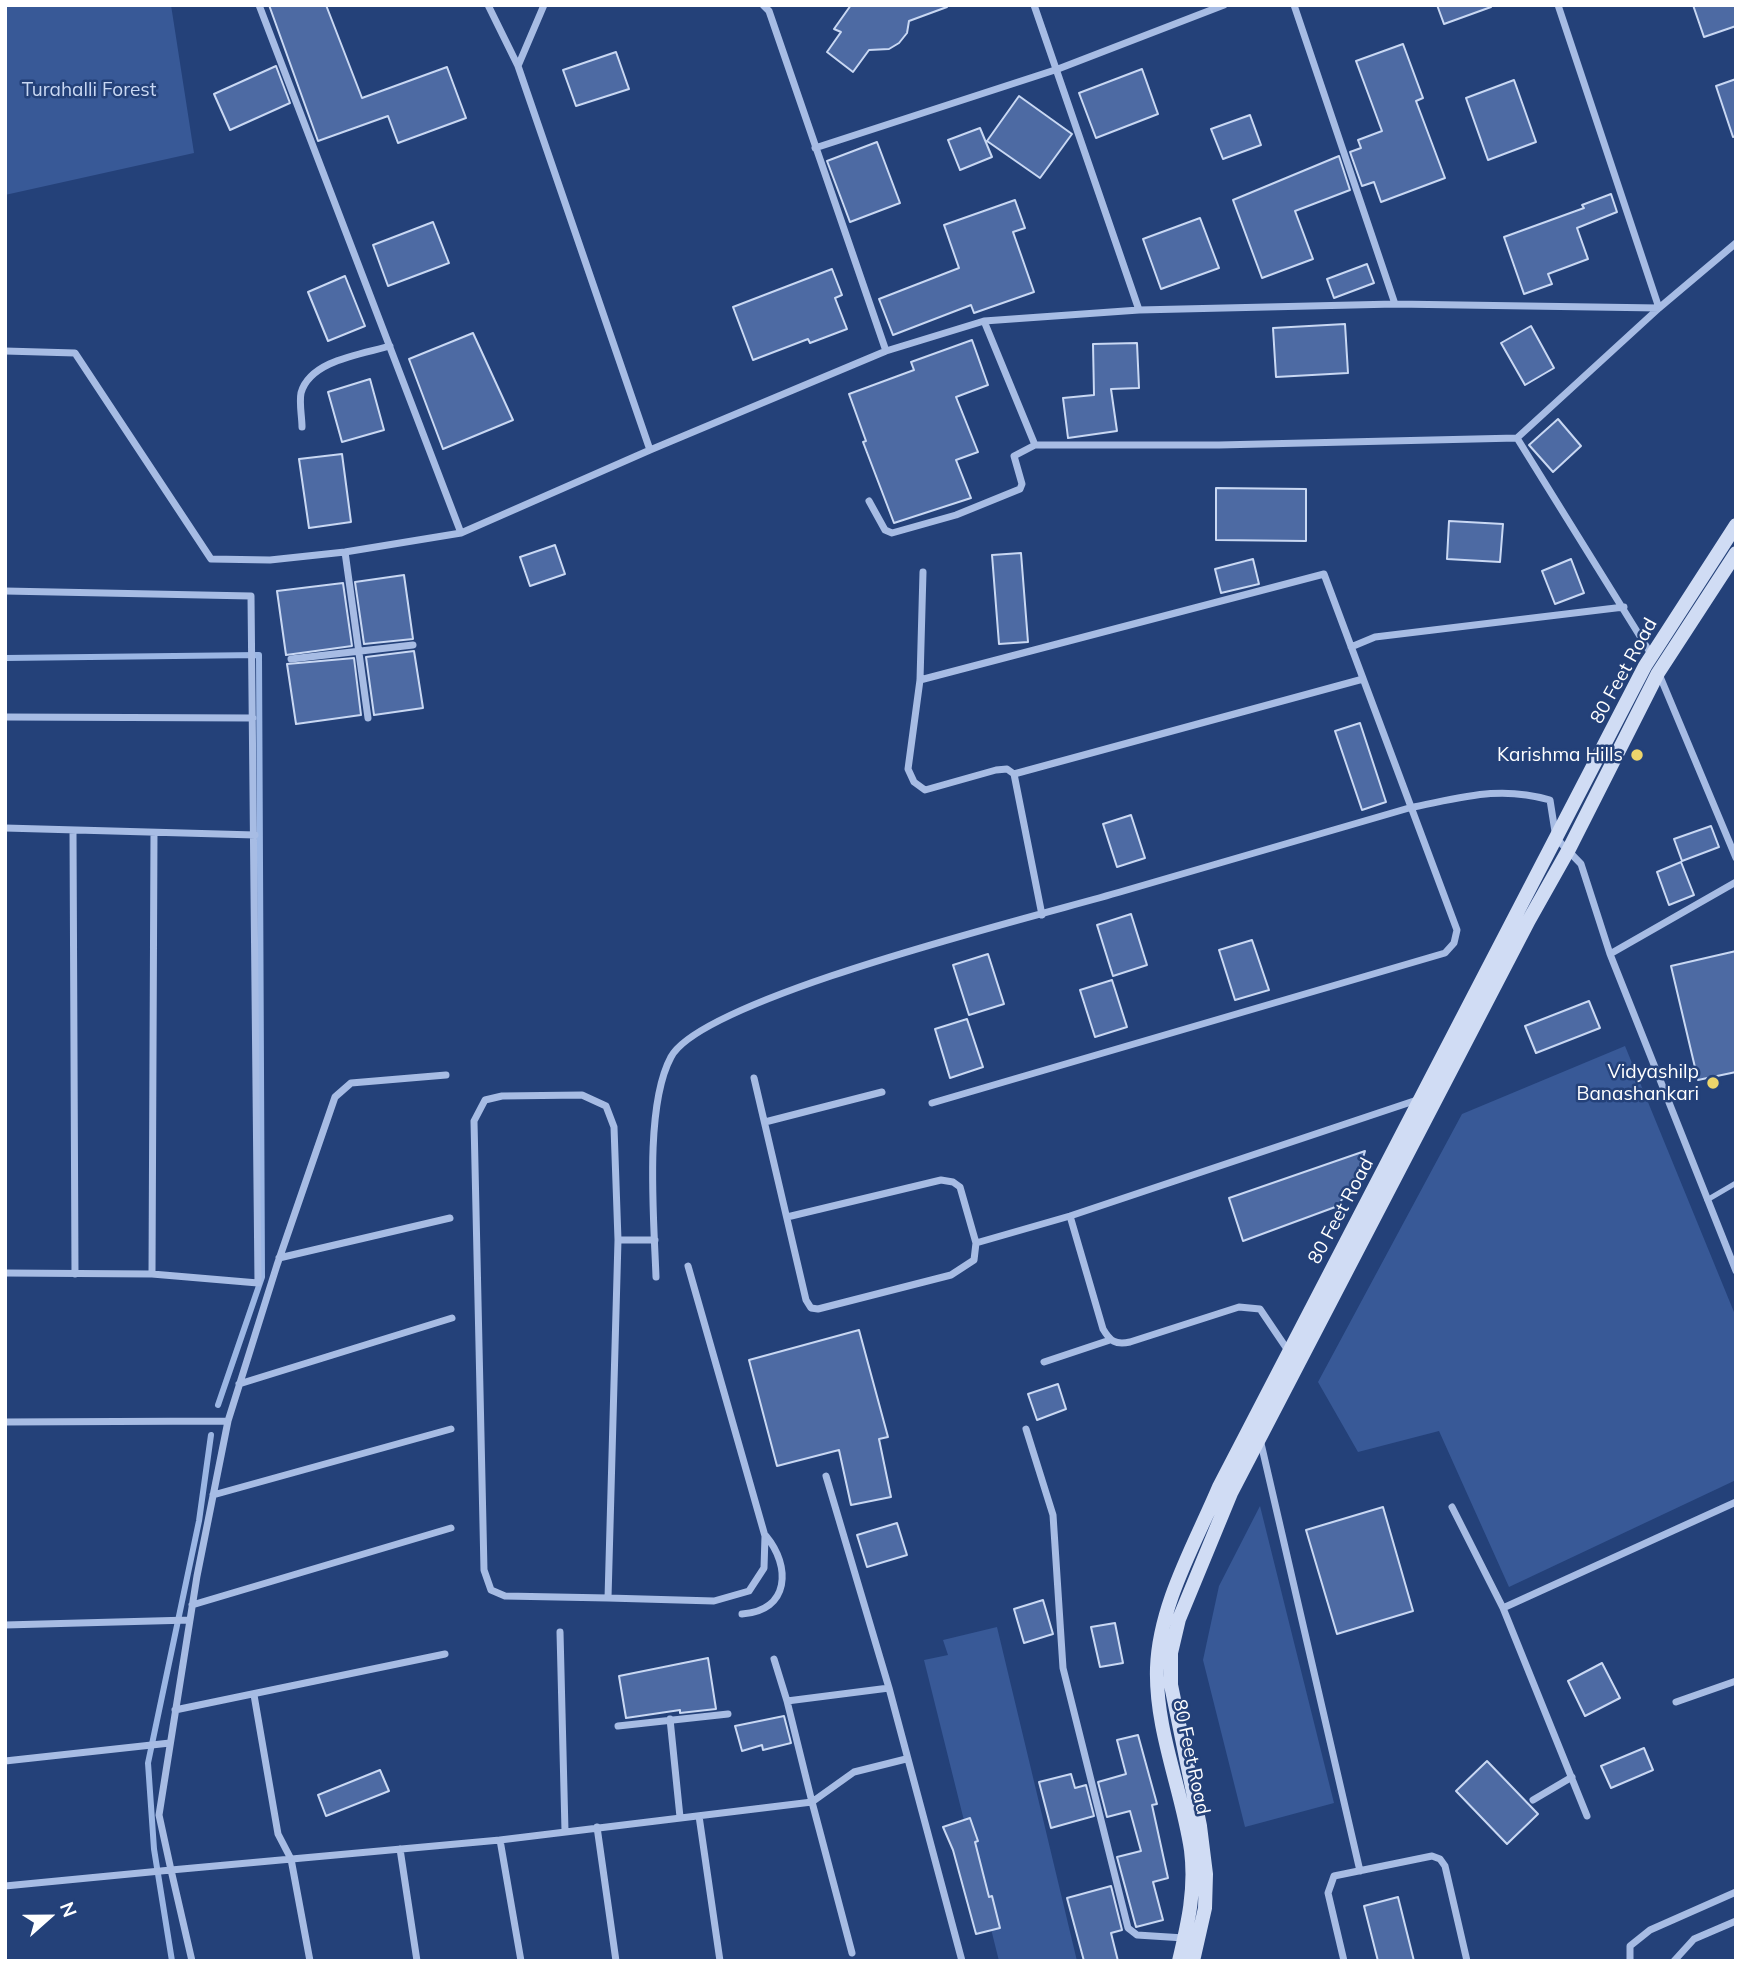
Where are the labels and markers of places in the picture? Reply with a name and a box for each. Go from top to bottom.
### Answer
place label: Karishma Hills [1497,744,1623,766]
marker: Karishma Hills [1629,747,1645,763]
place label: Vidyashilp Banashankari [1577,1061,1699,1105]
marker: Vidyashilp Banashankari [1705,1075,1721,1091]

